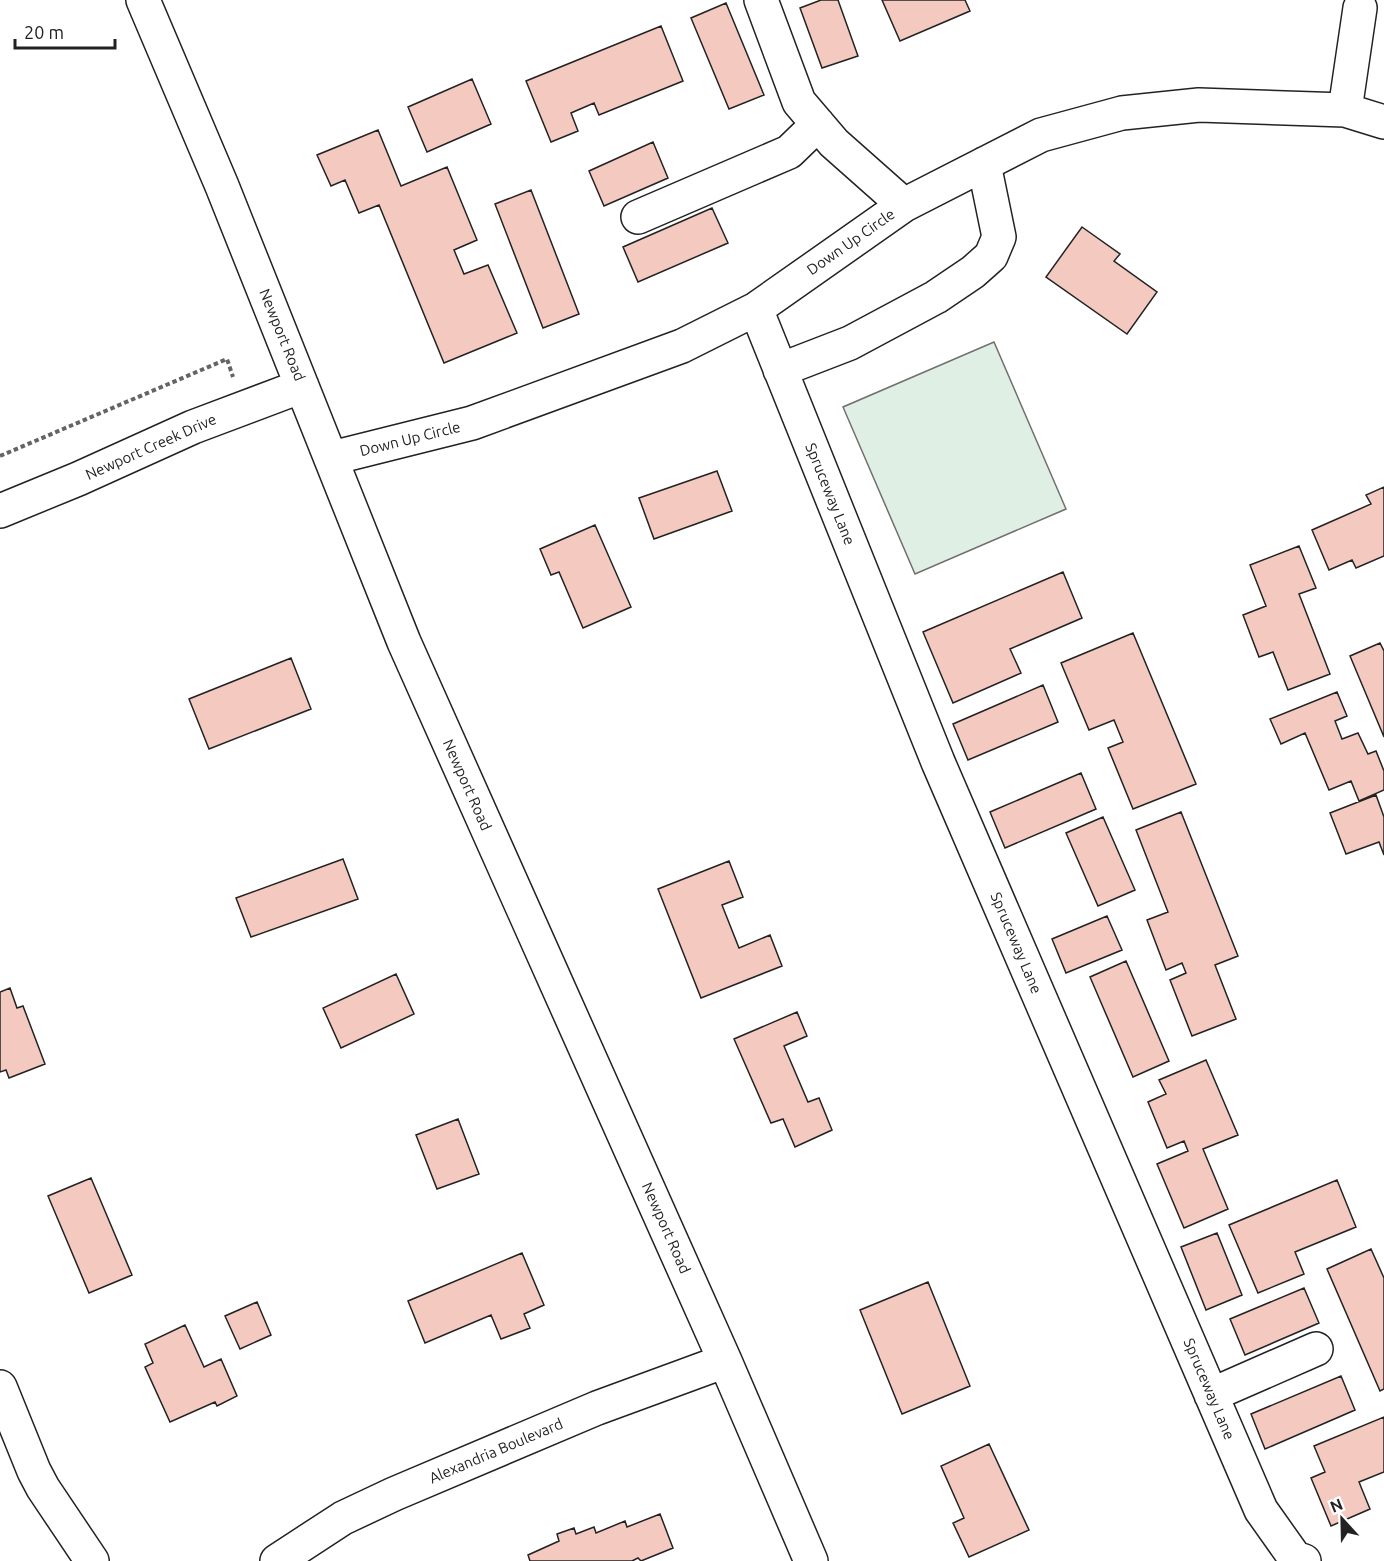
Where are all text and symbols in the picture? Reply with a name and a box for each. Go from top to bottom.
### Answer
scale bar [15,12,116,50]
text: 20 m [24,22,64,42]
street label: Down Up Circle [804,205,898,278]
street label: Newport Road [256,286,309,383]
street label: Newport Creek Drive [83,410,219,483]
street label: Down Up Circle [358,418,462,459]
street label: Spruceway Lane [802,440,859,547]
street label: Newport Road [440,737,495,833]
street label: Spruceway Lane [987,890,1045,996]
street label: Newport Road [639,1180,694,1276]
street label: Spruceway Lane [1180,1336,1238,1442]
street label: Alexandria Boulevard [426,1415,565,1486]
north arrow [1312,1489,1372,1549]
text: N [1327,1495,1345,1516]

